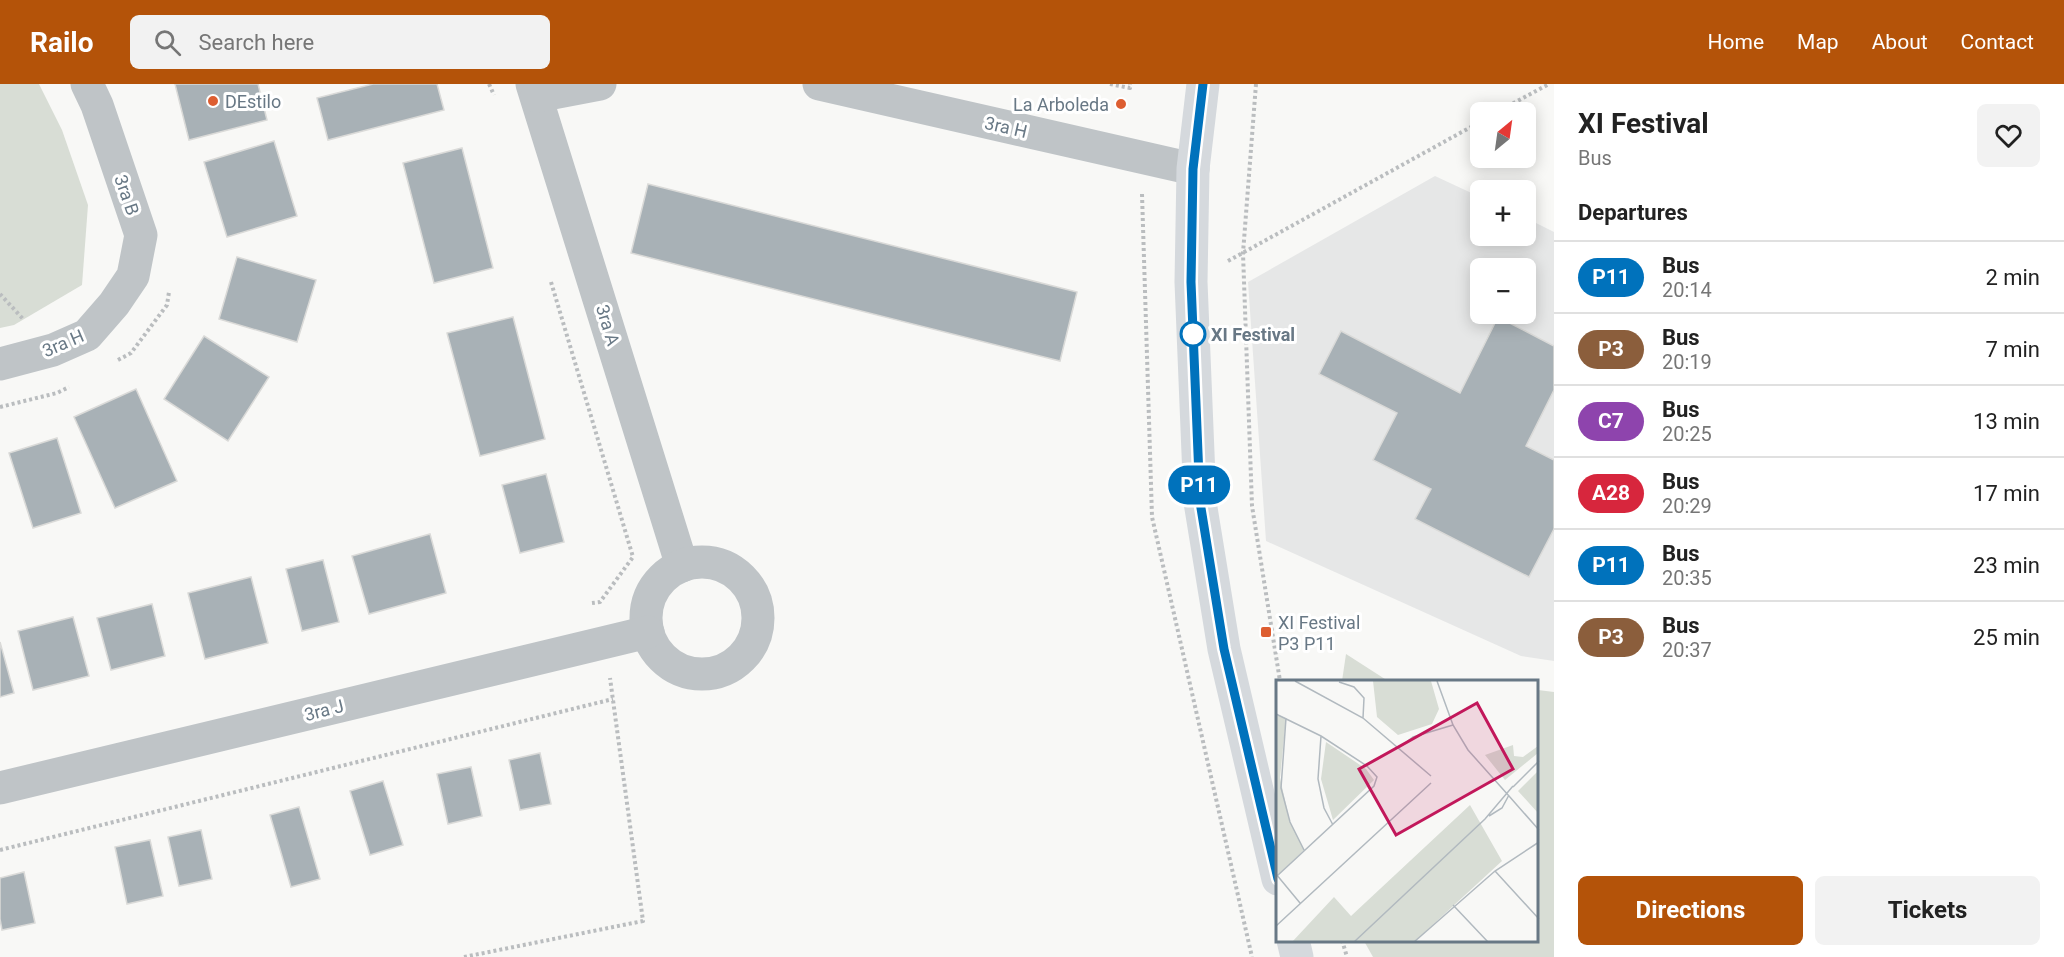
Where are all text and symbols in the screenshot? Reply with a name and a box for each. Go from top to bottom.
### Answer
search box [130,15,550,69]
text: Railo [30,26,94,59]
icon: search [151,26,184,59]
text: Search here [199,30,314,55]
text: Home [1708,30,1764,54]
text: Map [1797,30,1839,54]
text: About [1872,30,1928,54]
text: Contact [1961,30,2034,54]
place label: DEstilo [225,91,281,112]
marker: DEstilo [206,94,220,108]
place label: La Arboleda [1013,94,1109,115]
marker: La Arboleda [1114,97,1128,111]
north arrow [1470,102,1536,168]
map controls [1470,102,1536,324]
button: heart [1977,104,2040,167]
text: XI Festival [1578,107,1709,140]
street label: 3ra H [983,112,1029,142]
text: Bus [1578,146,1612,170]
street label: 3ra B [110,172,144,218]
button: + [1470,180,1536,246]
text: Departures [1578,200,1688,225]
text: Bus [1662,253,1700,278]
button: − [1470,258,1536,324]
text: P11 [1592,265,1630,289]
text: 2 min [1985,265,2040,290]
text: 20:14 [1662,278,1712,302]
street label: 3ra A [592,302,624,348]
marker: XI Festival [1180,321,1206,347]
place label: XI Festival [1211,324,1295,345]
street label: 3ra H [39,325,87,361]
text: Bus [1662,325,1700,350]
text: P3 [1598,337,1624,361]
text: 7 min [1985,337,2040,362]
text: 20:19 [1662,350,1712,374]
text: Bus [1662,397,1700,422]
text: C7 [1598,409,1624,433]
text: 13 min [1973,409,2040,434]
text: 20:25 [1662,422,1712,446]
line badge: P11 [1164,466,1234,504]
text: Bus [1662,469,1700,494]
text: P11 [1180,473,1218,497]
text: A28 [1592,481,1630,505]
text: 17 min [1973,481,2040,506]
text: 20:29 [1662,494,1712,518]
text: Bus [1662,541,1700,566]
text: P11 [1592,553,1630,577]
text: 23 min [1973,553,2040,578]
text: 20:35 [1662,566,1712,590]
place label: XI Festival P3 P11 [1278,612,1360,654]
text: Bus [1662,613,1700,638]
marker: XI Festival P3 P11 [1259,625,1273,639]
text: P3 [1598,625,1624,649]
text: 25 min [1973,625,2040,650]
text: 20:37 [1662,638,1712,662]
inset map [1276,680,1539,942]
street label: 3ra J [302,695,346,725]
button: Directions [1578,876,1803,945]
button: Tickets [1815,876,2040,945]

